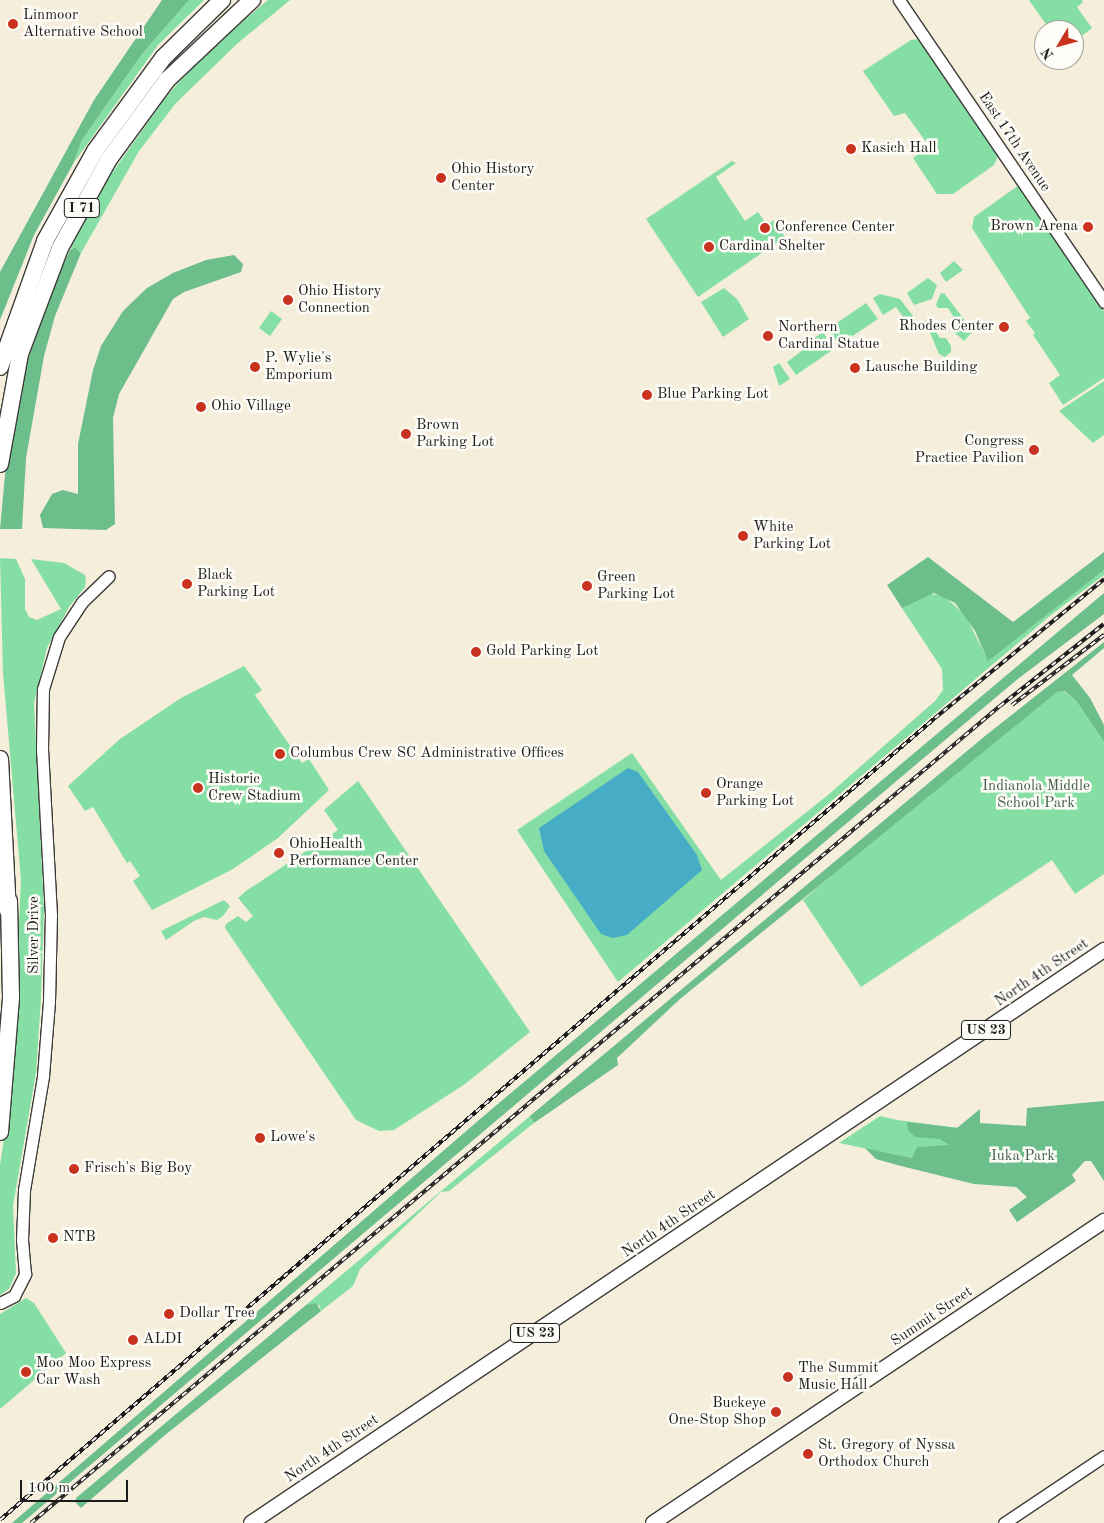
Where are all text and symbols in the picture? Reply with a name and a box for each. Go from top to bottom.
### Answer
place label: Linmoor Alternative School [23,6,143,41]
marker: Linmoor Alternative School [7,18,19,30]
north arrow [1034,20,1084,70]
text: N [1039,45,1057,62]
street label: East 17th Avenue [974,89,1054,195]
place label: Kasich Hall [861,140,937,158]
marker: Kasich Hall [845,143,857,155]
place label: Ohio History Center [451,160,535,195]
marker: Ohio History Center [435,172,447,184]
road number: I 71 [63,197,101,220]
place label: Brown Arena [990,218,1078,236]
place label: Conference Center [775,219,895,237]
marker: Brown Arena [1082,221,1094,233]
marker: Conference Center [759,222,771,234]
place label: Cardinal Shelter [719,238,825,256]
marker: Cardinal Shelter [703,241,715,253]
place label: Ohio History Connection [298,282,382,317]
marker: Ohio History Connection [282,294,294,306]
place label: Northern Cardinal Statue [778,318,879,353]
place label: Rhodes Center [899,318,994,336]
marker: Rhodes Center [998,321,1010,333]
marker: Northern Cardinal Statue [762,330,774,342]
place label: P. Wylie's Emporium [265,349,333,384]
place label: Lausche Building [865,359,977,377]
marker: P. Wylie's Emporium [249,361,261,373]
marker: Lausche Building [849,362,861,374]
place label: Blue Parking Lot [657,386,769,404]
marker: Blue Parking Lot [641,389,653,401]
place label: Ohio Village [211,398,291,416]
marker: Ohio Village [195,401,207,413]
place label: Brown Parking Lot [416,416,494,451]
marker: Brown Parking Lot [400,428,412,440]
place label: Congress Practice Pavilion [915,432,1024,467]
marker: Congress Practice Pavilion [1028,444,1040,456]
place label: White Parking Lot [753,518,831,553]
marker: White Parking Lot [737,530,749,542]
place label: Black Parking Lot [197,566,275,601]
place label: Green Parking Lot [597,568,675,603]
marker: Black Parking Lot [181,578,193,590]
marker: Green Parking Lot [581,580,593,592]
place label: Gold Parking Lot [486,643,598,661]
marker: Gold Parking Lot [470,646,482,658]
place label: Columbus Crew SC Administrative Offices [290,745,564,763]
marker: Columbus Crew SC Administrative Offices [274,748,286,760]
place label: Historic Crew Stadium [208,770,301,805]
place label: Orange Parking Lot [716,775,794,810]
park label: Indianola Middle School Park [982,777,1090,812]
marker: Historic Crew Stadium [192,782,204,794]
marker: Orange Parking Lot [700,787,712,799]
place label: OhioHealth Performance Center [289,835,418,870]
marker: OhioHealth Performance Center [273,847,285,859]
street label: Silver Drive [26,896,44,974]
street label: North 4th Street [992,935,1092,1011]
road number: US 23 [961,1018,1011,1042]
place label: Lowe's [270,1129,315,1147]
marker: Lowe's [254,1132,266,1144]
park label: Iuka Park [991,1148,1055,1166]
place label: Frisch's Big Boy [84,1160,192,1178]
marker: Frisch's Big Boy [68,1163,80,1175]
street label: North 4th Street [619,1186,719,1262]
place label: NTB [63,1229,96,1247]
marker: NTB [47,1232,59,1244]
street label: Summit Street [888,1283,976,1351]
place label: Dollar Tree [179,1305,255,1323]
marker: Dollar Tree [163,1308,175,1320]
road number: US 23 [510,1322,560,1345]
place label: ALDI [143,1331,182,1349]
marker: ALDI [127,1334,139,1346]
place label: Moo Moo Express Car Wash [36,1354,151,1389]
place label: The Summit Music Hall [798,1359,878,1394]
marker: Moo Moo Express Car Wash [20,1366,32,1378]
marker: The Summit Music Hall [782,1371,794,1383]
place label: Buckeye One-Stop Shop [668,1394,766,1429]
marker: Buckeye One-Stop Shop [770,1406,782,1418]
street label: North 4th Street [282,1411,382,1487]
place label: St. Gregory of Nyssa Orthodox Church [818,1436,955,1471]
marker: St. Gregory of Nyssa Orthodox Church [802,1448,814,1460]
scale bar [22,1470,130,1502]
text: 100 m [28,1481,70,1496]

